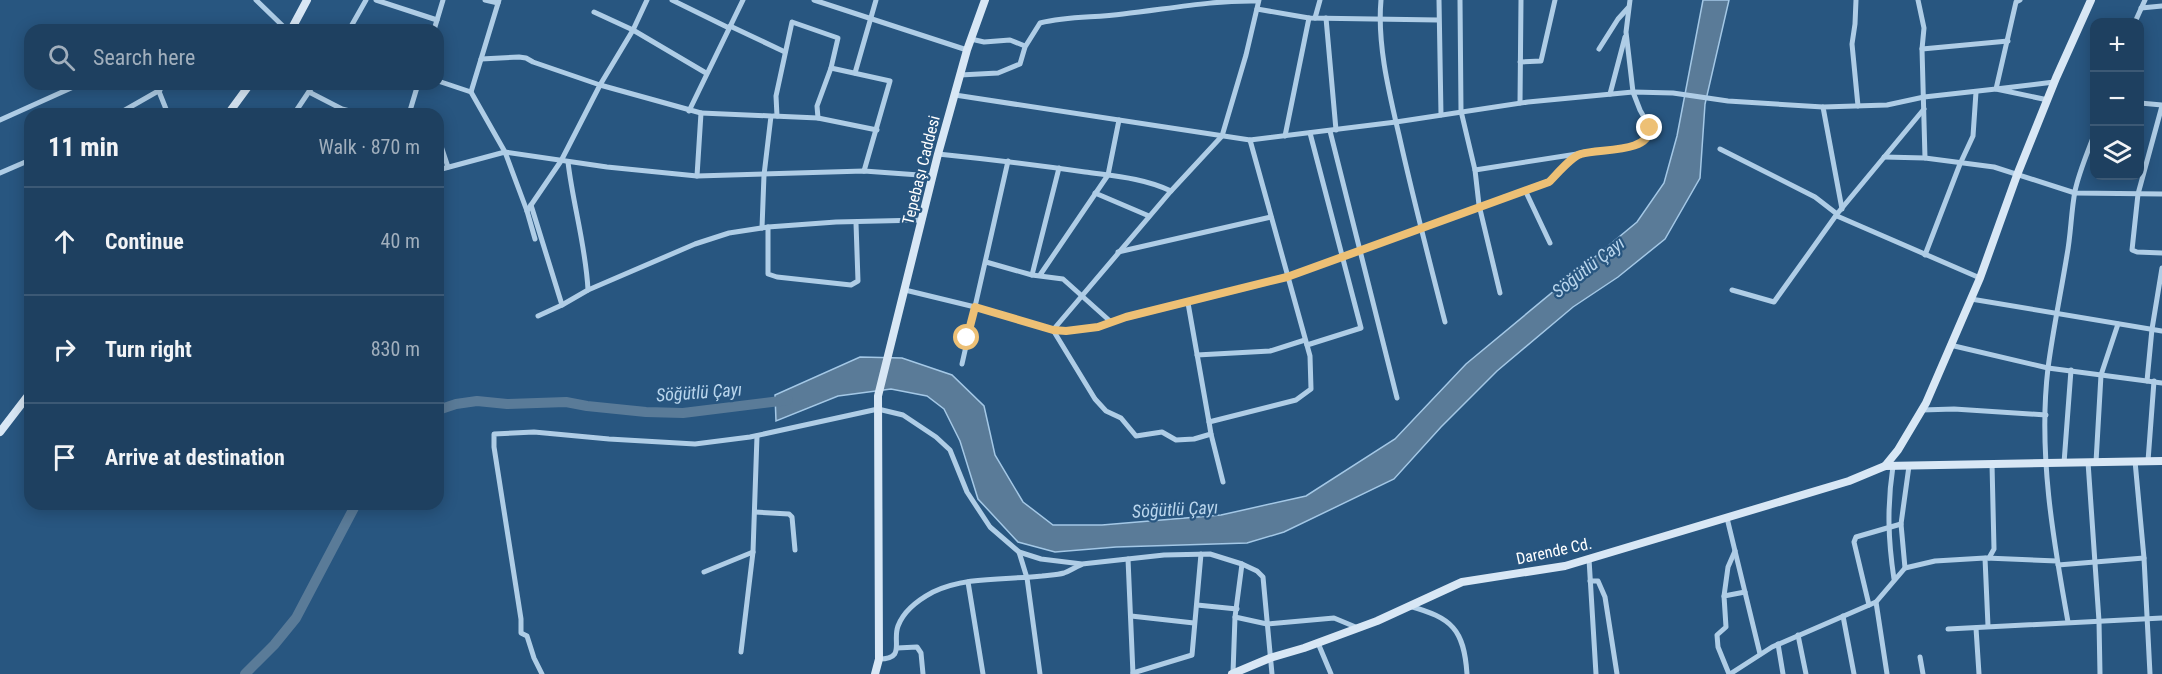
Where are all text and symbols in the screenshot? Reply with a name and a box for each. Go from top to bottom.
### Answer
map controls [2090,18,2144,180]
button: + [2090,18,2144,72]
search box [24,24,444,90]
icon: search [45,41,78,74]
text: Search here [93,45,195,70]
button: − [2090,72,2144,126]
street label: Tepebaşı Caddesi [898,113,944,227]
route end [1636,114,1662,140]
button: layers [2090,126,2144,180]
text: 11 min [48,132,119,162]
text: Walk · 870 m [319,135,420,159]
icon: ahead [48,225,81,258]
text: Continue [105,229,184,254]
text: 40 m [381,229,420,253]
water label: Söğütlü Çayı [1548,232,1628,302]
route start [953,324,979,350]
icon: right [48,333,81,366]
text: Turn right [105,337,192,362]
text: 830 m [371,337,420,361]
water label: Söğütlü Çayı [655,379,743,405]
icon: arrive [48,441,81,474]
text: Arrive at destination [105,445,285,470]
water label: Söğütlü Çayı [1131,496,1219,522]
street label: Darende Cd. [1514,534,1594,568]

